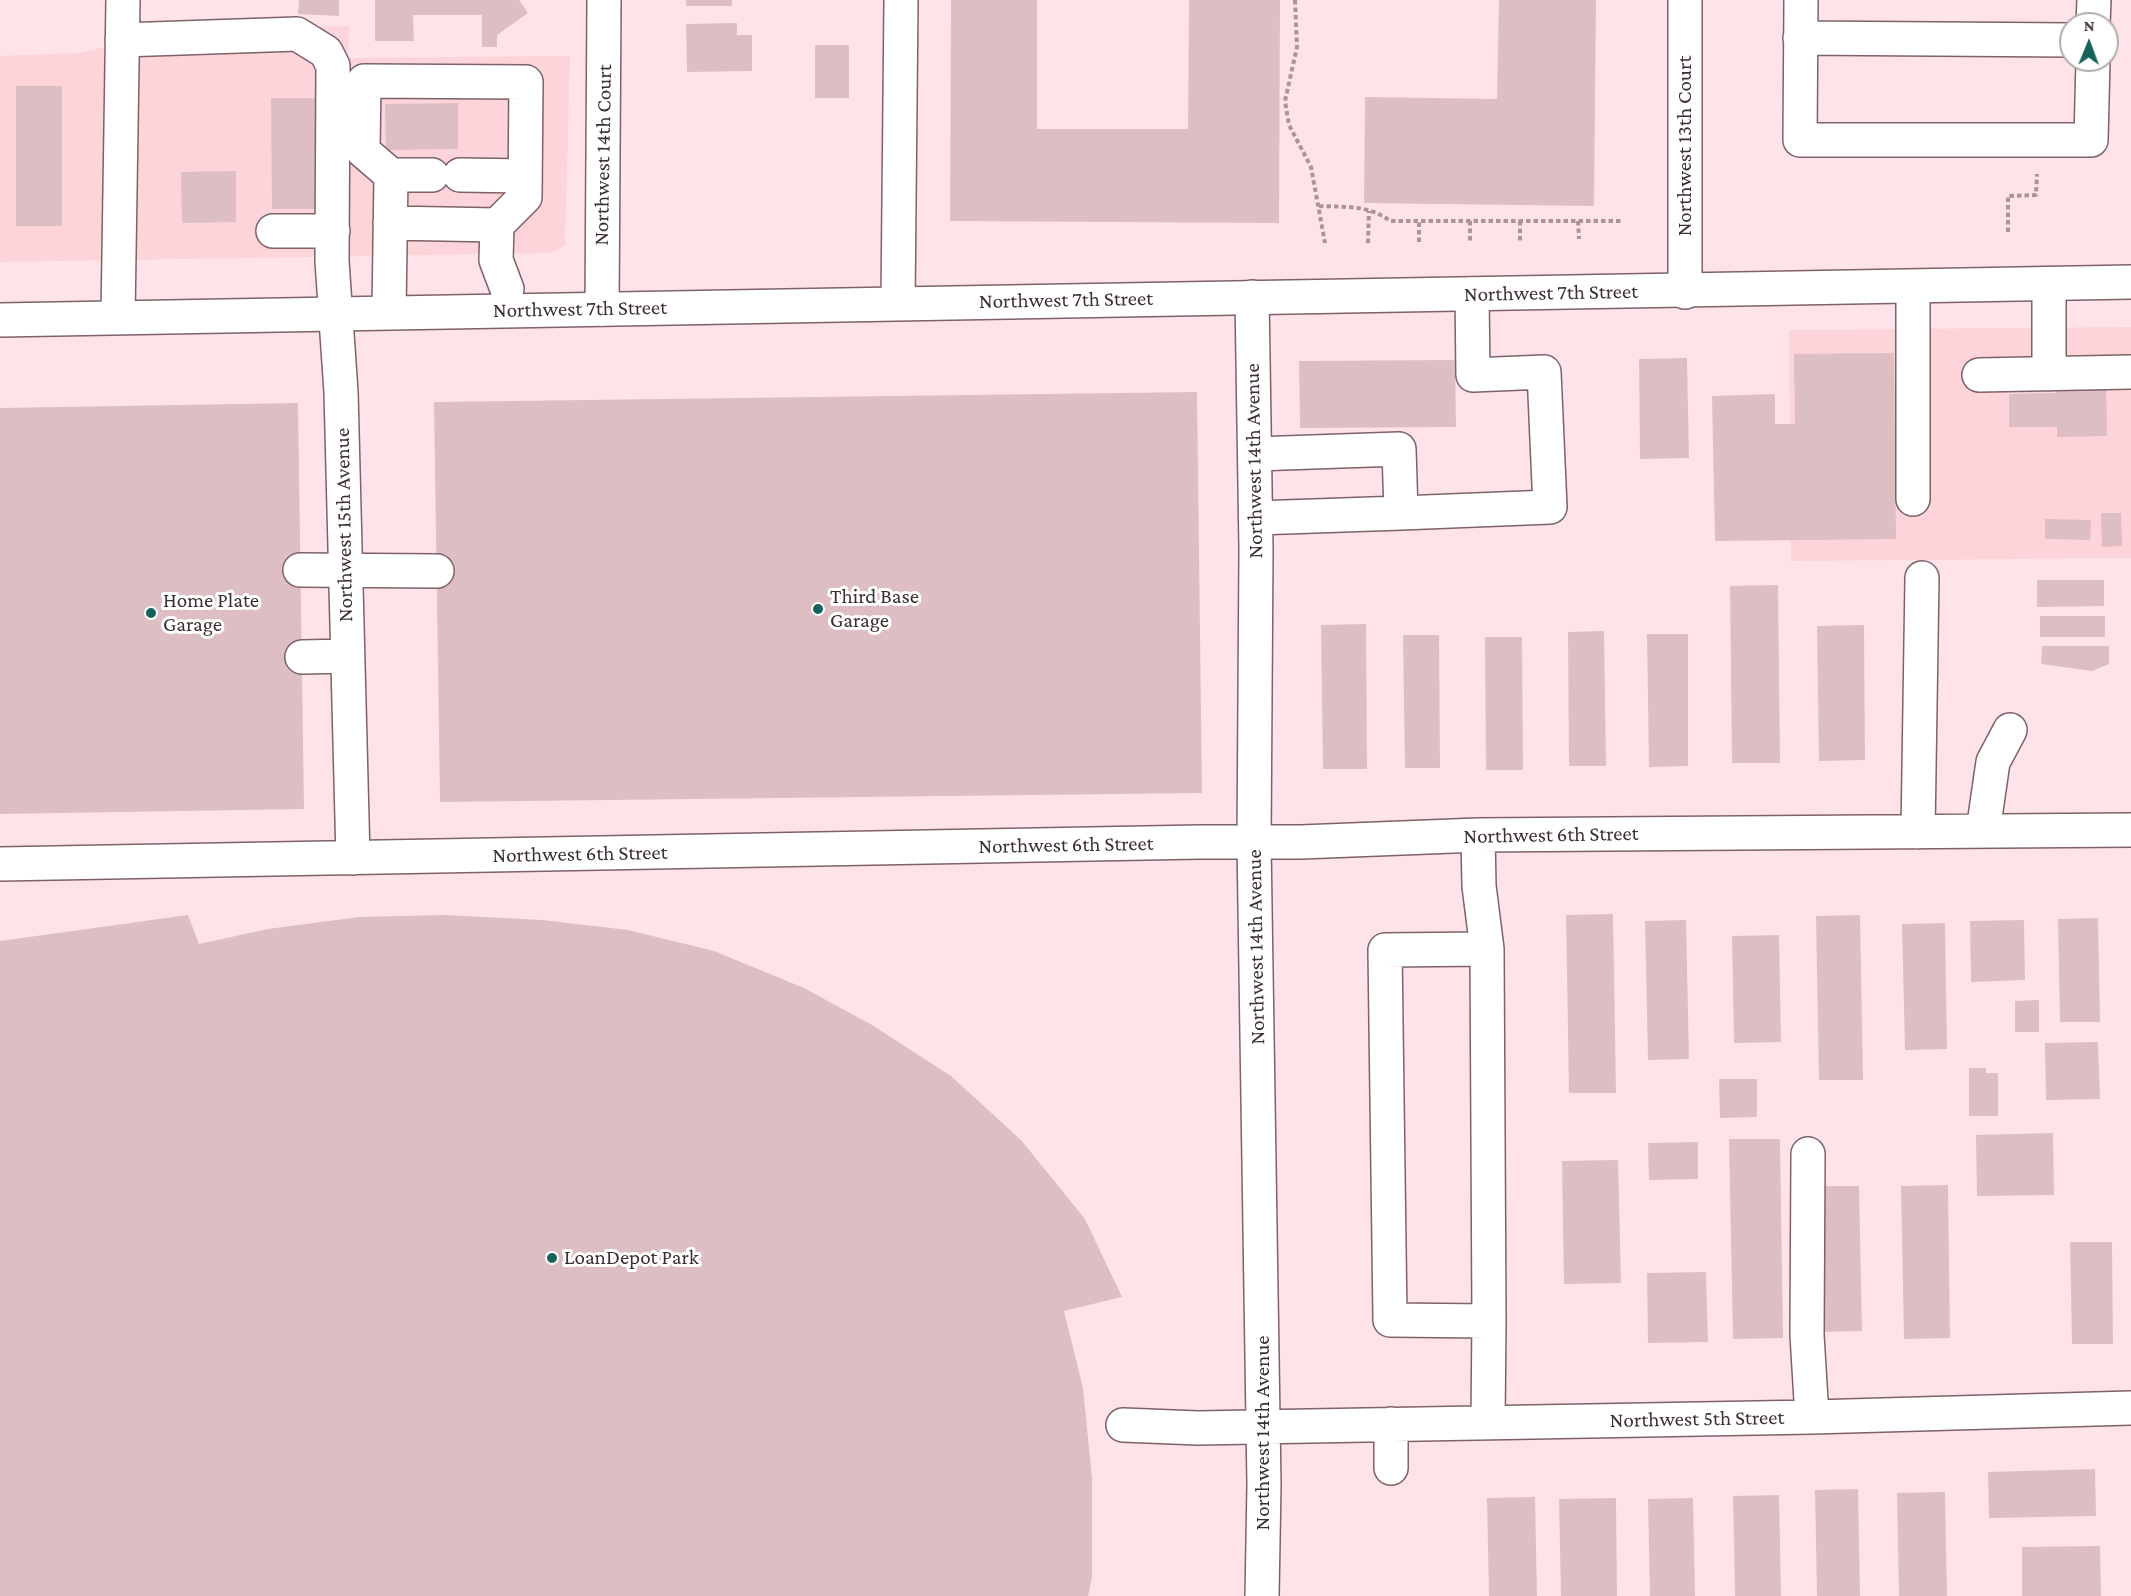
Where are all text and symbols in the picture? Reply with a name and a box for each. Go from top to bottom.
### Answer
north arrow [2059,12,2119,72]
text: N [2084,17,2095,34]
street label: Northwest 13th Court [1672,56,1698,236]
street label: Northwest 14th Court [589,64,617,246]
street label: Northwest 7th Street [1464,279,1638,307]
street label: Northwest 7th Street [979,286,1153,314]
street label: Northwest 7th Street [493,295,667,323]
street label: Northwest 14th Avenue [1240,363,1268,559]
street label: Northwest 15th Avenue [330,428,358,622]
place label: Third Base Garage [830,584,919,634]
place label: Home Plate Garage [163,588,259,638]
marker: Third Base Garage [811,602,825,616]
marker: Home Plate Garage [144,606,158,620]
street label: Northwest 6th Street [1463,821,1639,849]
street label: Northwest 6th Street [978,831,1154,859]
street label: Northwest 6th Street [492,840,668,868]
street label: Northwest 14th Avenue [1242,849,1270,1045]
place label: LoanDepot Park [564,1245,699,1271]
marker: LoanDepot Park [545,1251,559,1265]
street label: Northwest 14th Avenue [1250,1335,1276,1531]
street label: Northwest 5th Street [1610,1405,1784,1433]

